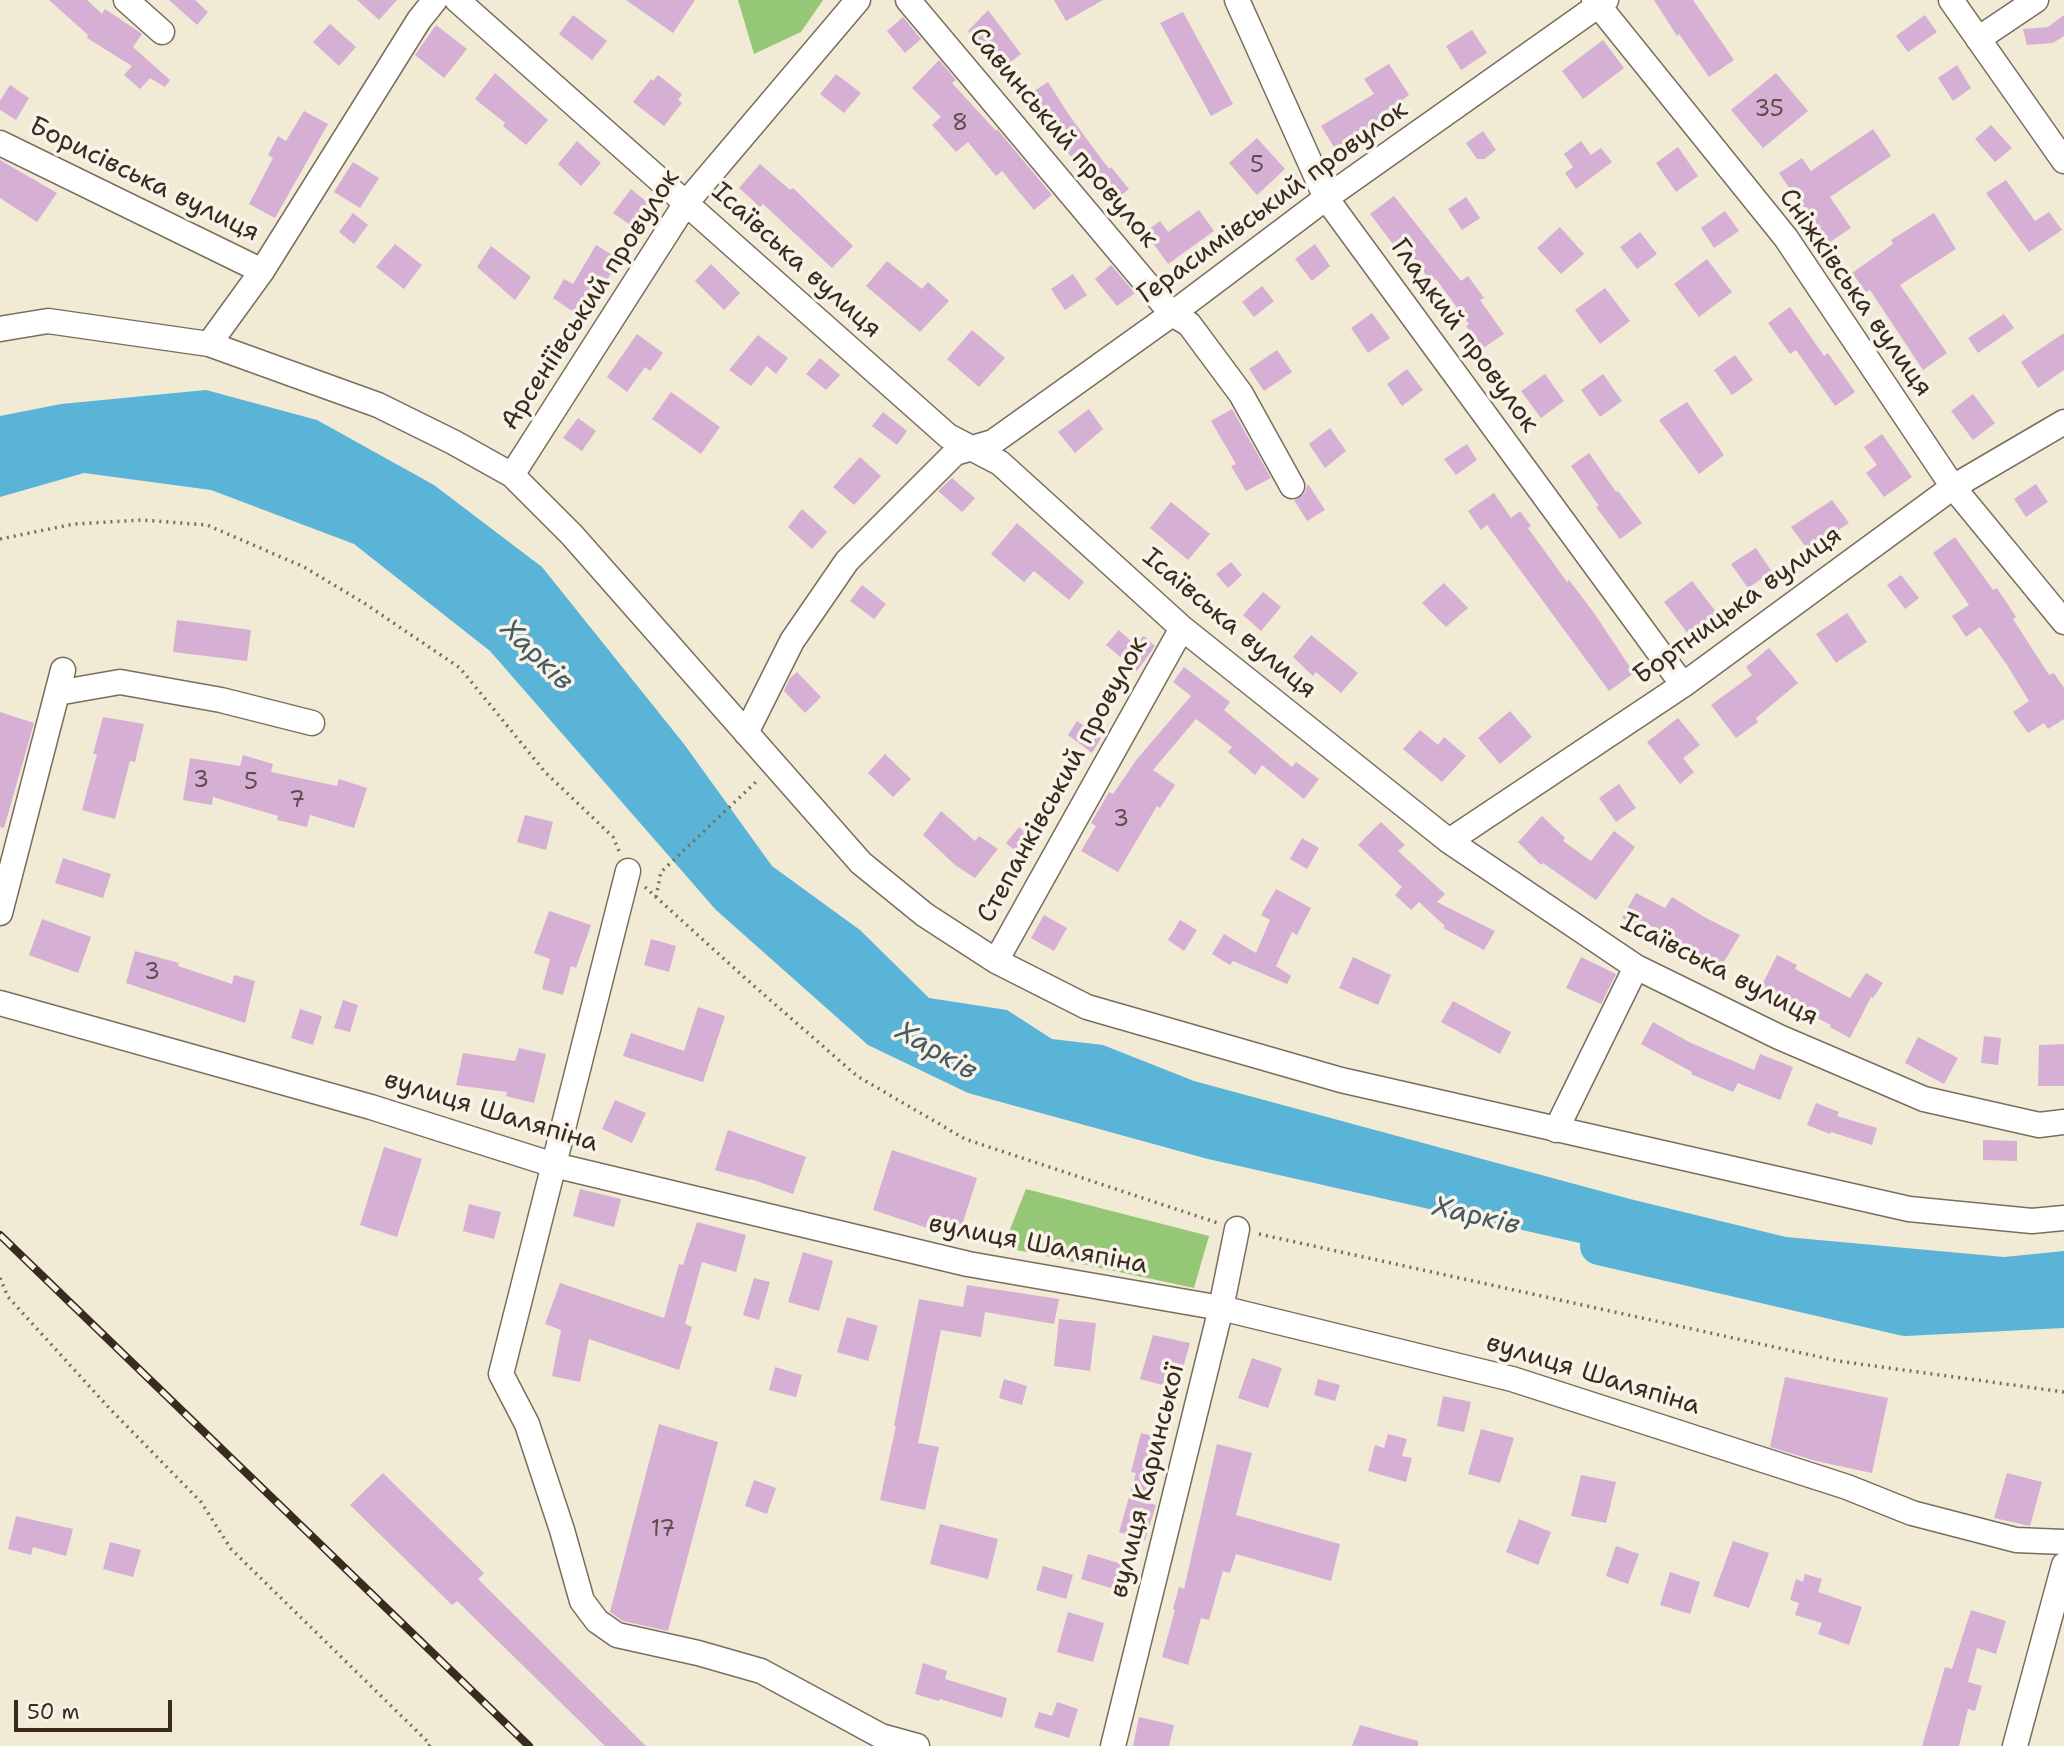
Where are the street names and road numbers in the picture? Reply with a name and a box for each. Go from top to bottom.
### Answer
street label: Савинський провулок [962,22,1164,254]
street label: Герасимівський провулок [1132,95,1414,311]
street label: Борисівська вулиця [24,111,264,249]
street label: Арсеніївський провулок [495,164,687,436]
street label: Ісаївська вулиця [705,177,887,345]
street label: Сніжківська вулиця [1771,183,1939,403]
street label: Гладкий провулок [1383,233,1545,439]
street label: Бортницька вулиця [1628,520,1848,692]
street label: Ісаївська вулиця [1136,542,1322,706]
street label: Степанківський провулок [971,631,1155,929]
street label: Ісаївська вулиця [1615,907,1823,1033]
street label: вулиця Шаляпіна [380,1065,602,1159]
street label: вулиця Шаляпіна [926,1208,1150,1282]
street label: вулиця Шаляпіна [1482,1328,1704,1422]
street label: вулиця Каринської [1104,1361,1192,1601]

